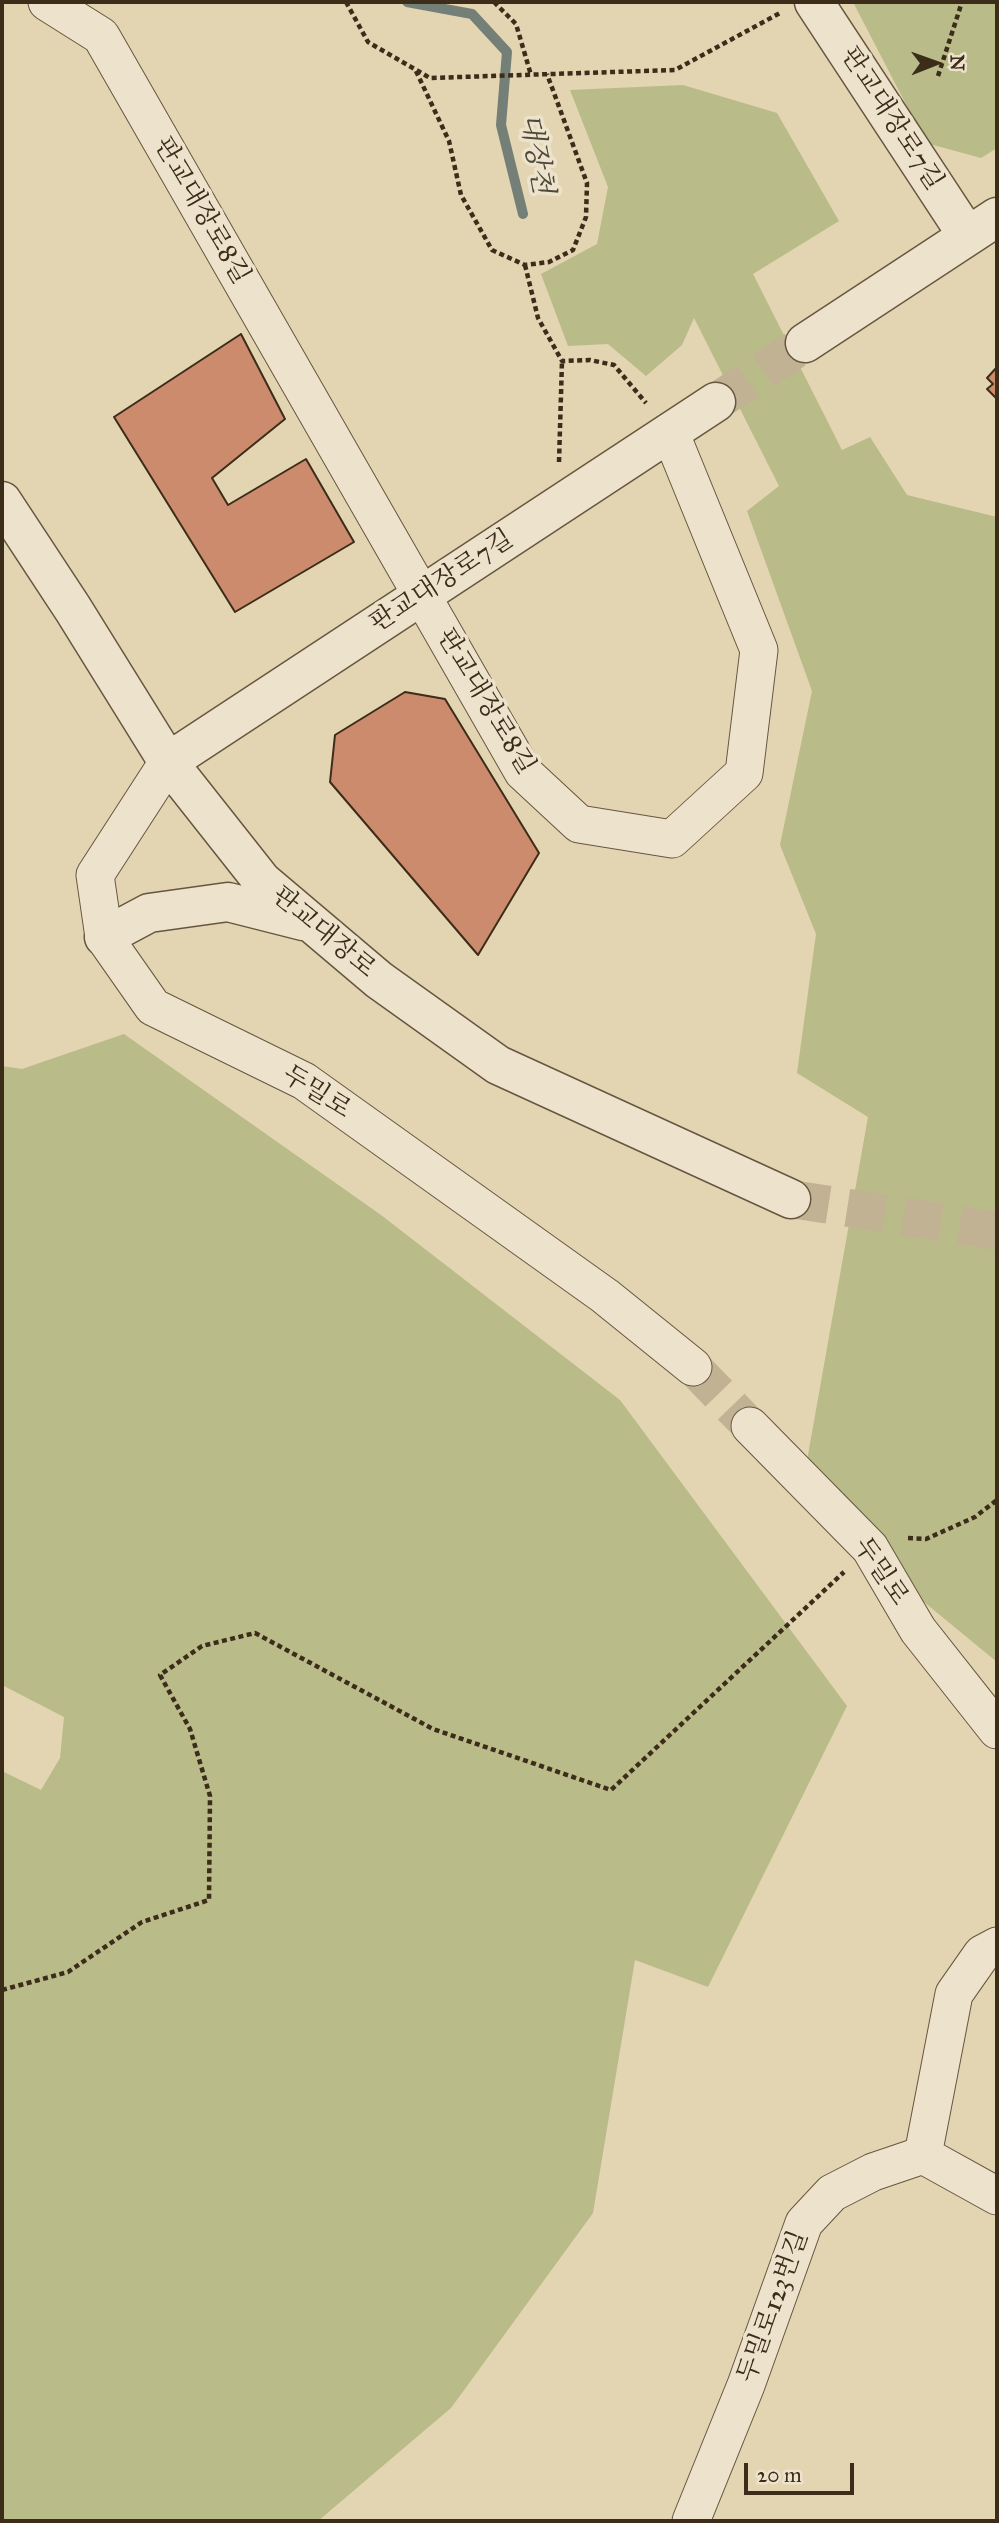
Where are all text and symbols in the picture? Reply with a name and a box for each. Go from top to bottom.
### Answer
north arrow [901,28,971,98]
street label: 판교대장로7길 [833,41,949,197]
text: N [946,54,969,71]
water label: 대장천 [511,111,559,197]
street label: 판교대장로8길 [146,132,256,290]
street label: 판교대장로7길 [364,524,520,640]
street label: 판교대장로8길 [429,623,541,781]
street label: 판교대장로 [265,881,381,985]
street label: 두밀로 [276,1060,356,1126]
street label: 두밀로 [846,1532,914,1612]
street label: 두밀로123번길 [732,2227,816,2387]
scale bar [747,2450,857,2494]
text: 20 m [757,2462,802,2488]

